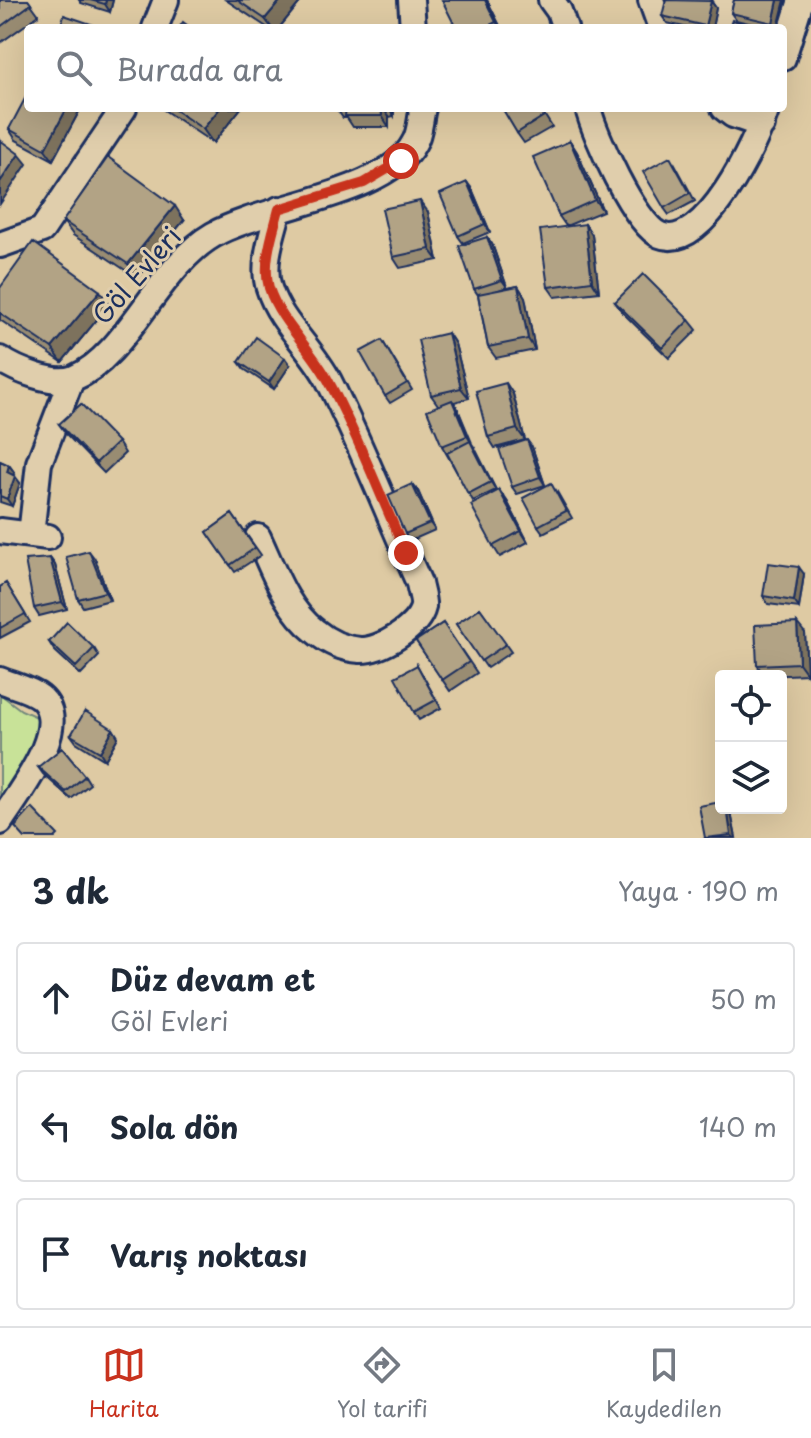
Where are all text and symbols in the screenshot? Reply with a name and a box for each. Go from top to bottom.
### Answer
search box [24,24,787,112]
icon: search [52,46,96,90]
text: Burada ara [116,46,282,91]
route start [383,143,419,179]
street label: Göl Evleri [82,218,189,333]
route end [388,535,424,571]
map controls [715,670,787,814]
button: locate [715,670,787,742]
button: layers [715,742,787,814]
text: 3 dk [32,864,109,916]
text: Yaya · 190 m [618,871,779,910]
text: Düz devam et [110,956,315,1001]
icon: ahead [34,976,78,1020]
text: 50 m [710,979,777,1018]
text: Göl Evleri [110,1001,229,1040]
icon: left [34,1104,78,1148]
text: Sola dön [110,1104,239,1149]
text: 140 m [699,1107,777,1146]
icon: arrive [34,1232,78,1276]
text: Varış noktası [110,1232,307,1277]
tab: Harita [89,1343,159,1424]
tab: Yol tarifi [337,1343,428,1424]
tab: Kaydedilen [606,1343,722,1424]

